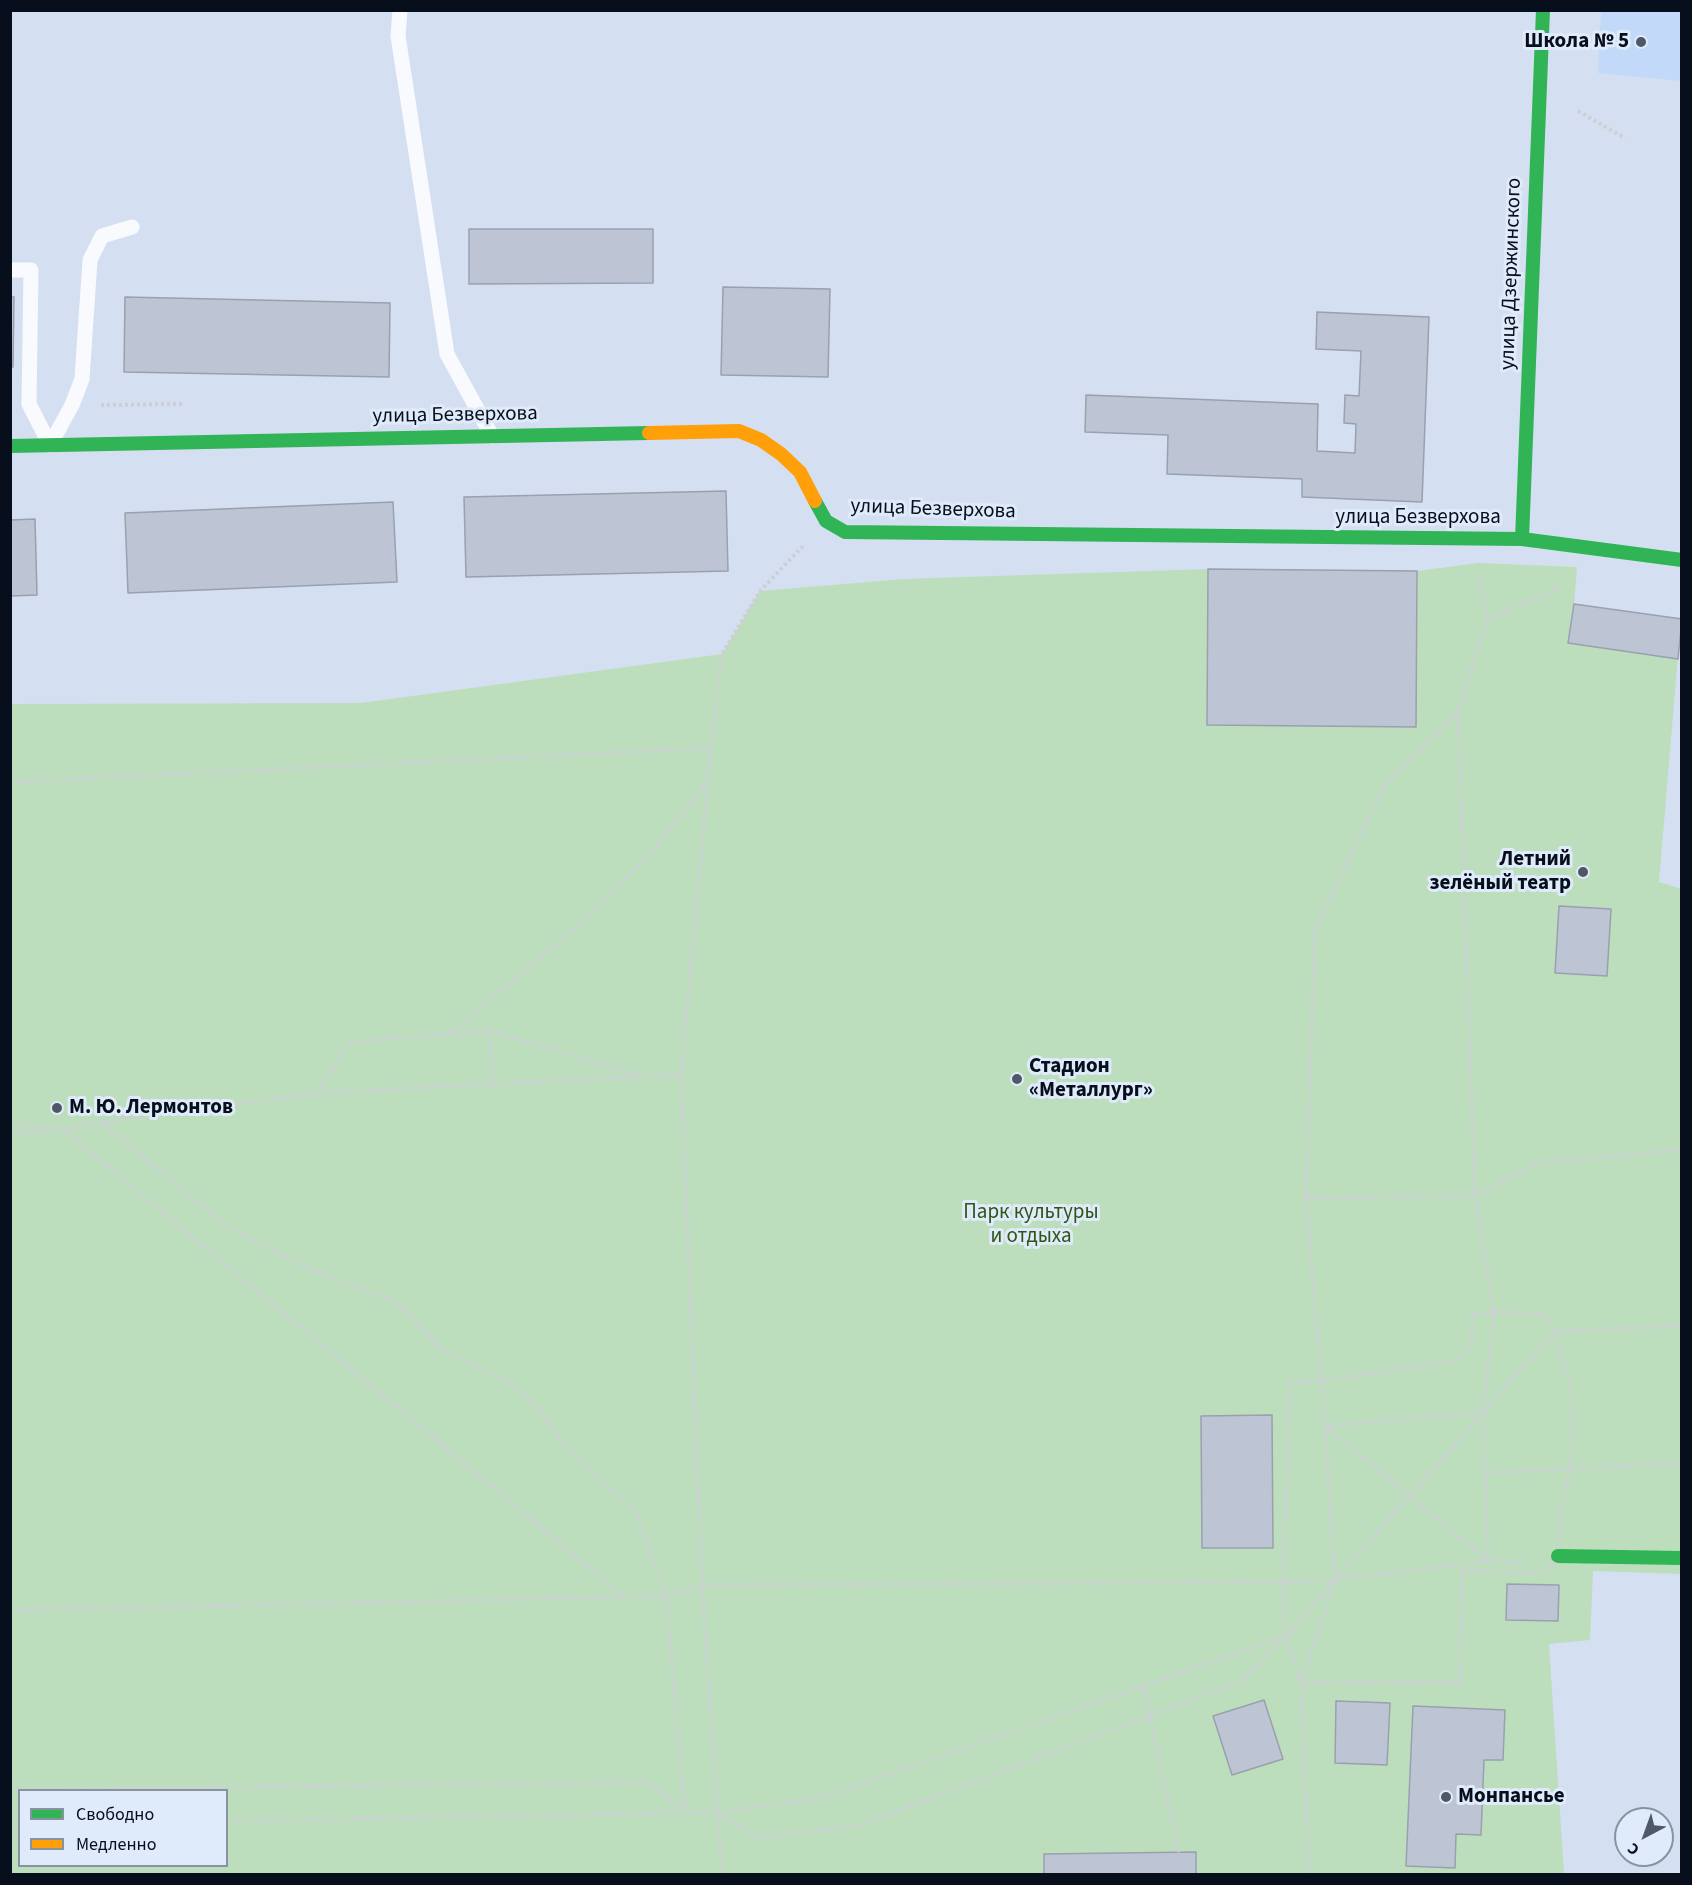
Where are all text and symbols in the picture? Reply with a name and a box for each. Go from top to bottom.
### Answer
place label: Школа № 5 [1524,29,1629,55]
marker: Школа № 5 [1634,35,1648,49]
street label: улица Дзержинского [1496,177,1528,371]
street label: улица Безверхова [372,402,538,430]
street label: улица Безверхова [850,495,1016,525]
street label: улица Безверхова [1335,505,1501,531]
place label: Летний зелёный театр [1429,847,1571,897]
marker: Летний зелёный театр [1576,865,1590,879]
place label: Стадион «Металлург» [1029,1054,1153,1104]
marker: Стадион «Металлург» [1010,1072,1024,1086]
place label: М. Ю. Лермонтов [69,1095,233,1121]
marker: М. Ю. Лермонтов [50,1101,64,1115]
park label: Парк культуры и отдыха [963,1200,1099,1250]
place label: Монпансье [1458,1784,1565,1810]
legend [18,1789,228,1867]
marker: Монпансье [1439,1790,1453,1804]
text: Свободно [76,1802,154,1827]
north arrow [1614,1807,1674,1867]
text: Медленно [76,1832,156,1857]
text: С [1623,1838,1644,1860]

